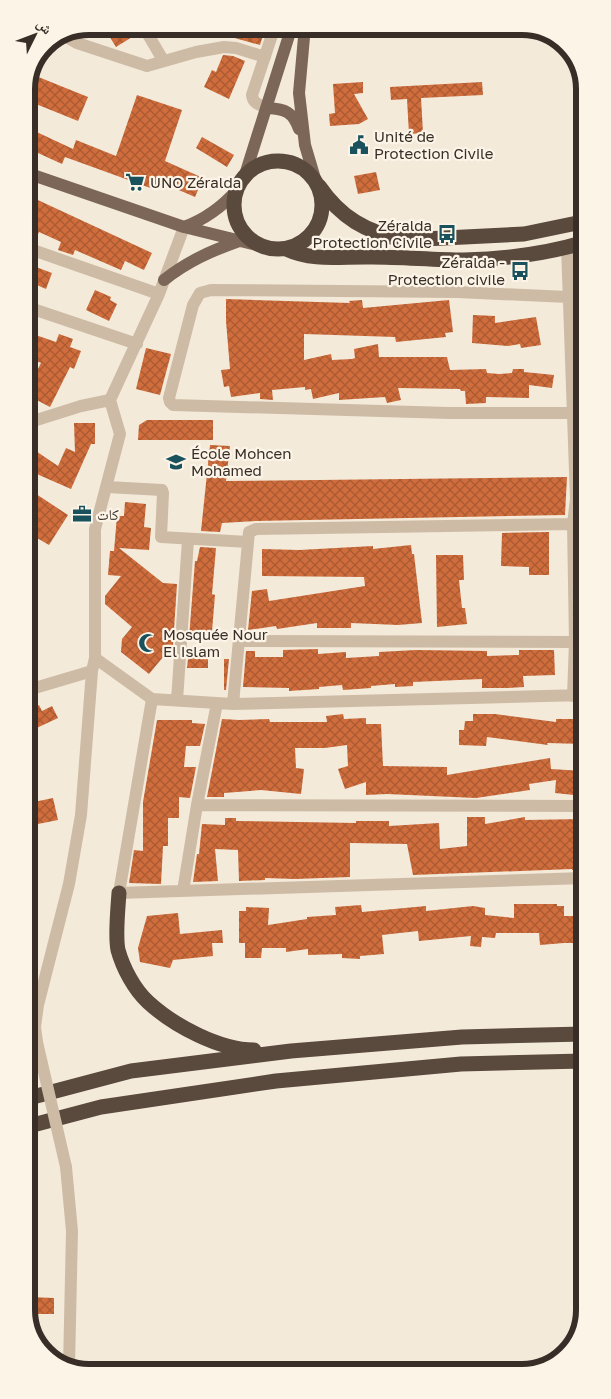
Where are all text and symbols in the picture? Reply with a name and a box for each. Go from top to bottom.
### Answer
north arrow [10,10,60,60]
text: ش [33,15,56,38]
place label: Unité de Protection Civile [374,127,494,162]
public building icon: Unité de Protection Civile [348,134,370,156]
supermarket icon: UNO Zéralda [124,171,146,193]
place label: UNO Zéralda [150,173,241,191]
place label: Zéralda Protection Civile [313,216,432,251]
bus stop icon: Zéralda Protection Civile [436,223,458,245]
place label: Zéralda - Protection civile [388,253,505,288]
bus stop icon: Zéralda - Protection civile [509,260,531,282]
place label: École Mohcen Mohamed [191,444,292,479]
school or university icon: École Mohcen Mohamed [165,451,187,473]
office icon: كات [71,503,93,525]
place label: كات [97,505,119,523]
place label: Mosquée Nour El Islam [163,625,268,660]
mosque icon: Mosquée Nour El Islam [137,632,159,654]

